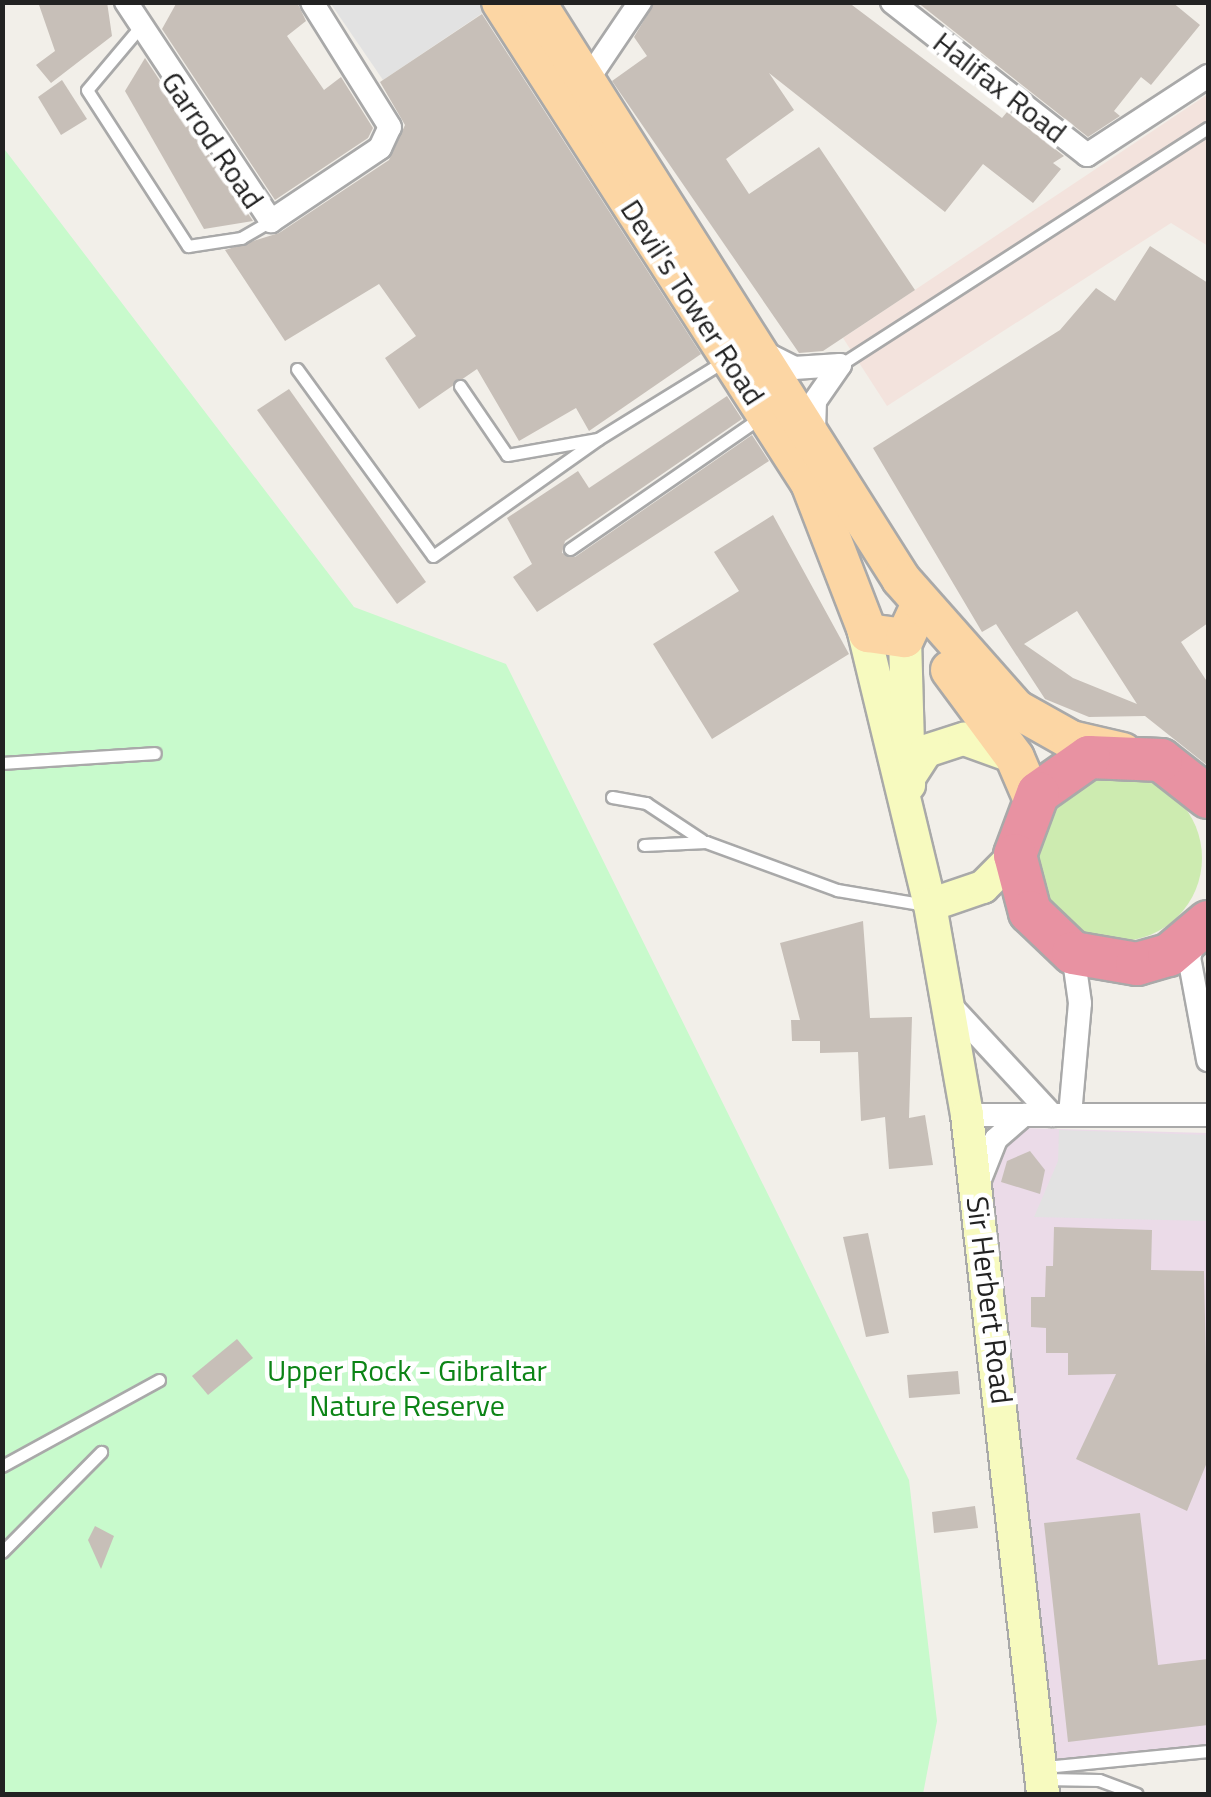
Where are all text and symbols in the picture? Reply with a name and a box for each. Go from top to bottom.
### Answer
street label: Halifax Road [926,24,1074,150]
street label: Garrod Road [154,65,272,215]
street label: Devil's Tower Road [613,193,773,411]
street label: Sir Herbert Road [959,1194,1021,1406]
park label: Upper Rock - Gibraltar Nature Reserve [267,1352,547,1422]

